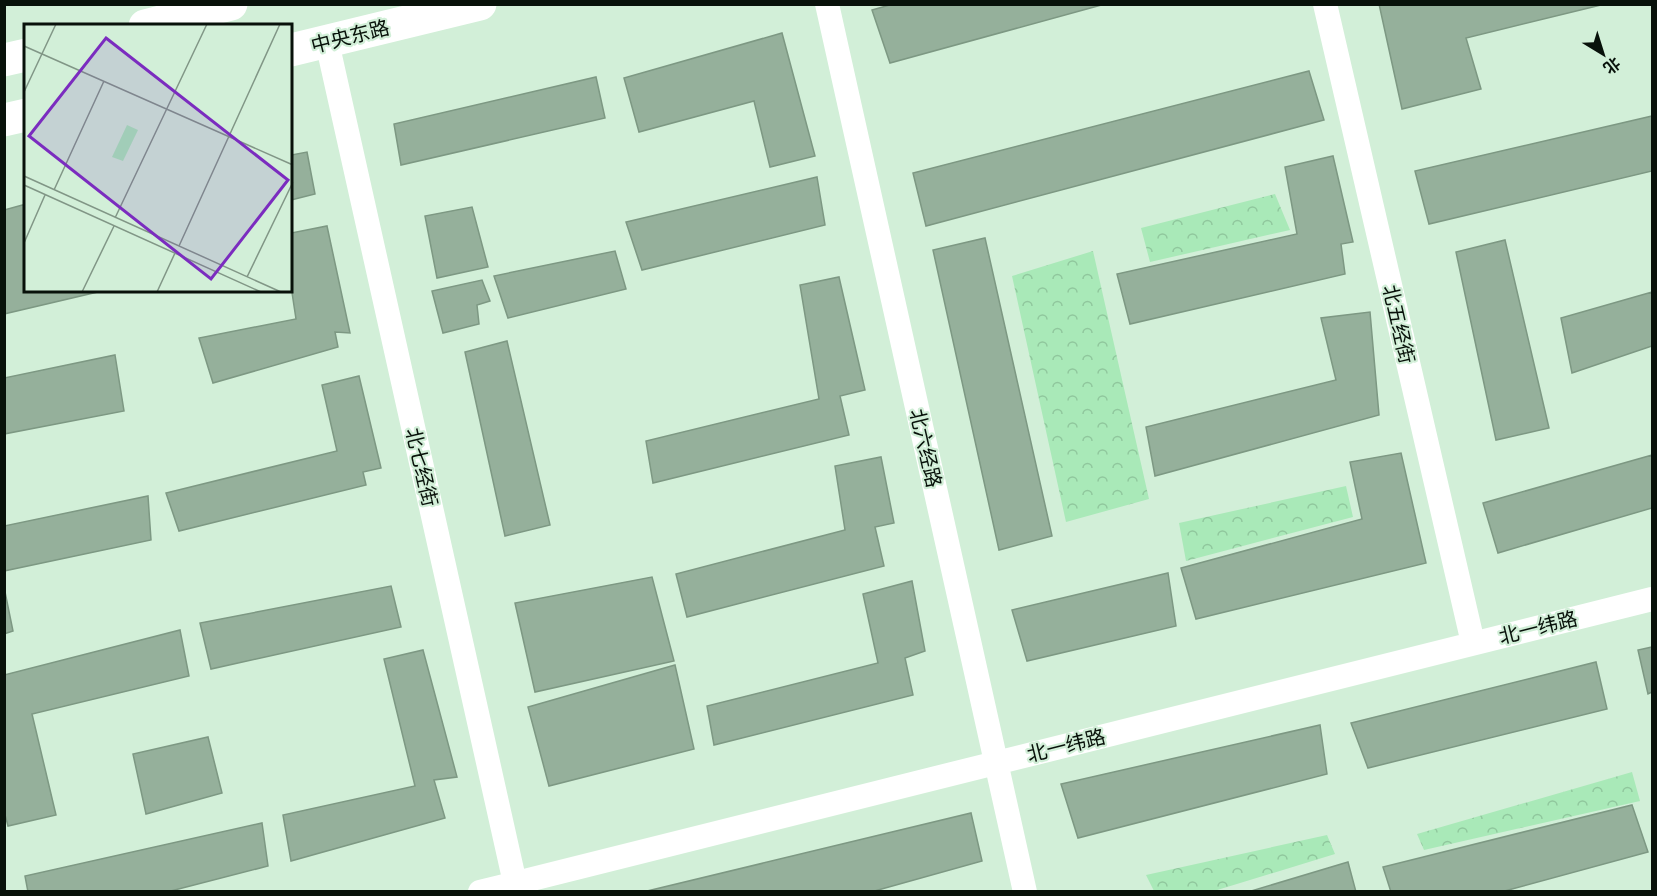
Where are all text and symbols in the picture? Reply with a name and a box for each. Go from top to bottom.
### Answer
street label: 中央东路 [308,13,392,59]
inset map [24,24,292,292]
north arrow [1573,24,1633,84]
text: 北 [1599,52,1625,79]
street label: 北五经街 [1377,282,1421,366]
street label: 北六经路 [904,406,948,490]
street label: 北七经街 [400,425,444,509]
street label: 北一纬路 [1496,604,1580,650]
street label: 北一纬路 [1024,722,1108,768]

